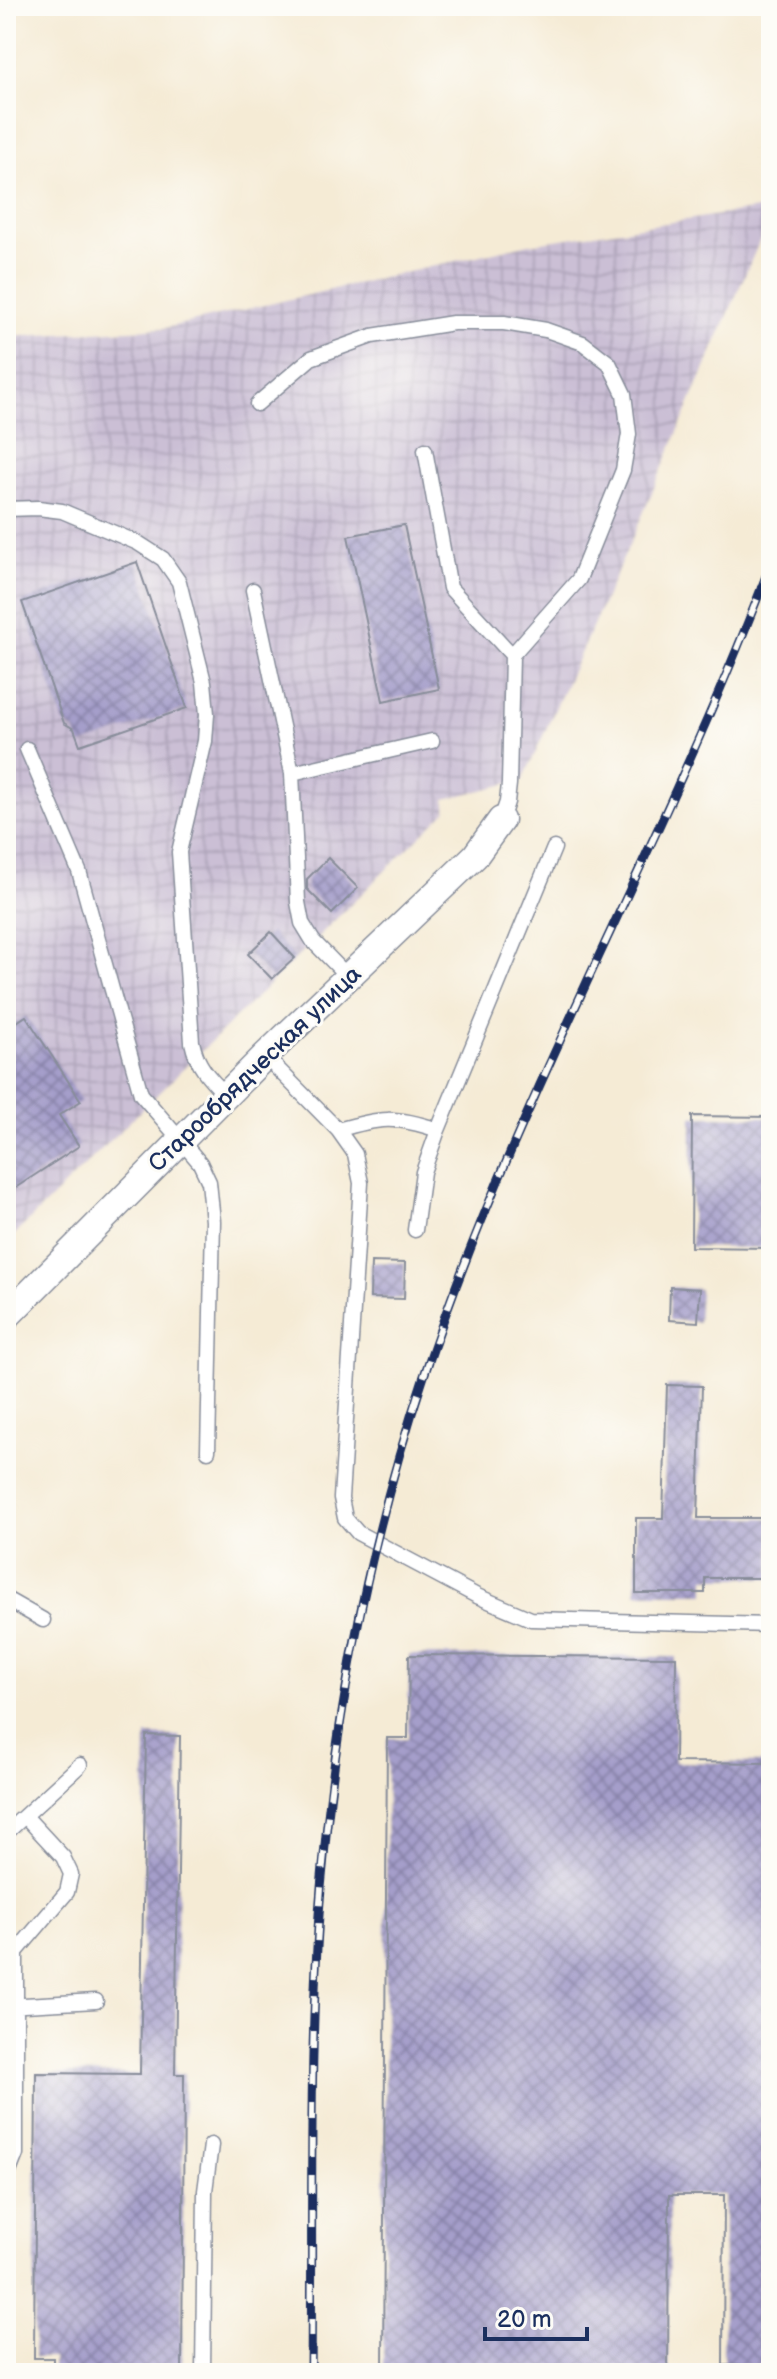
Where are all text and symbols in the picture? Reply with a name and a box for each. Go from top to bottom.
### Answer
street label: Старообрядческая улица [143,960,367,1178]
scale bar [485,2291,587,2341]
text: 20 m [497,2305,552,2334]

